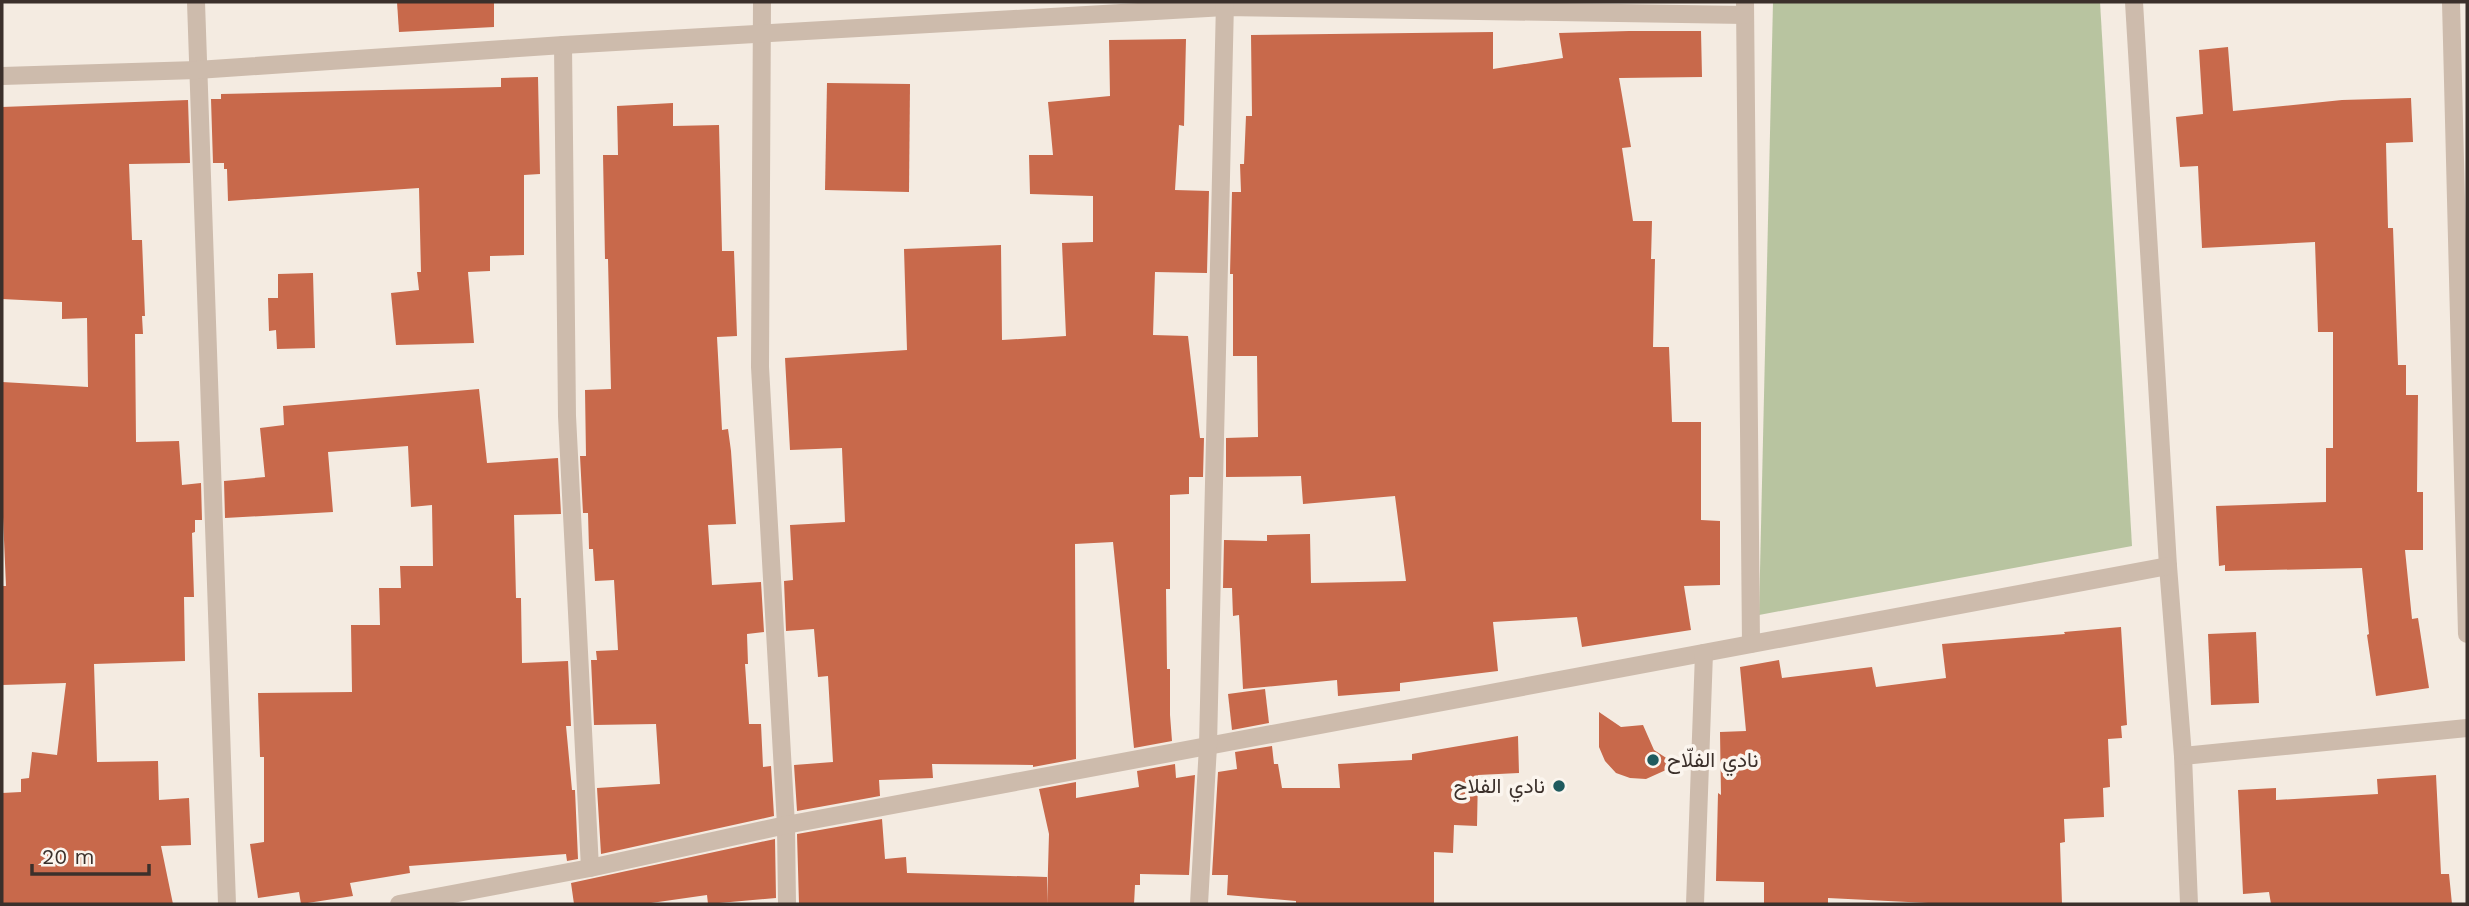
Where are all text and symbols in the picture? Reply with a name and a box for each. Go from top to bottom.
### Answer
place label: نادي الفلّاح [1667,747,1759,777]
marker: نادي الفلّاح [1645,752,1661,768]
place label: نادي الفلاح [1453,773,1545,803]
marker: نادي الفلاح [1551,778,1567,794]
scale bar [32,832,149,876]
text: 20 m [42,844,94,869]

